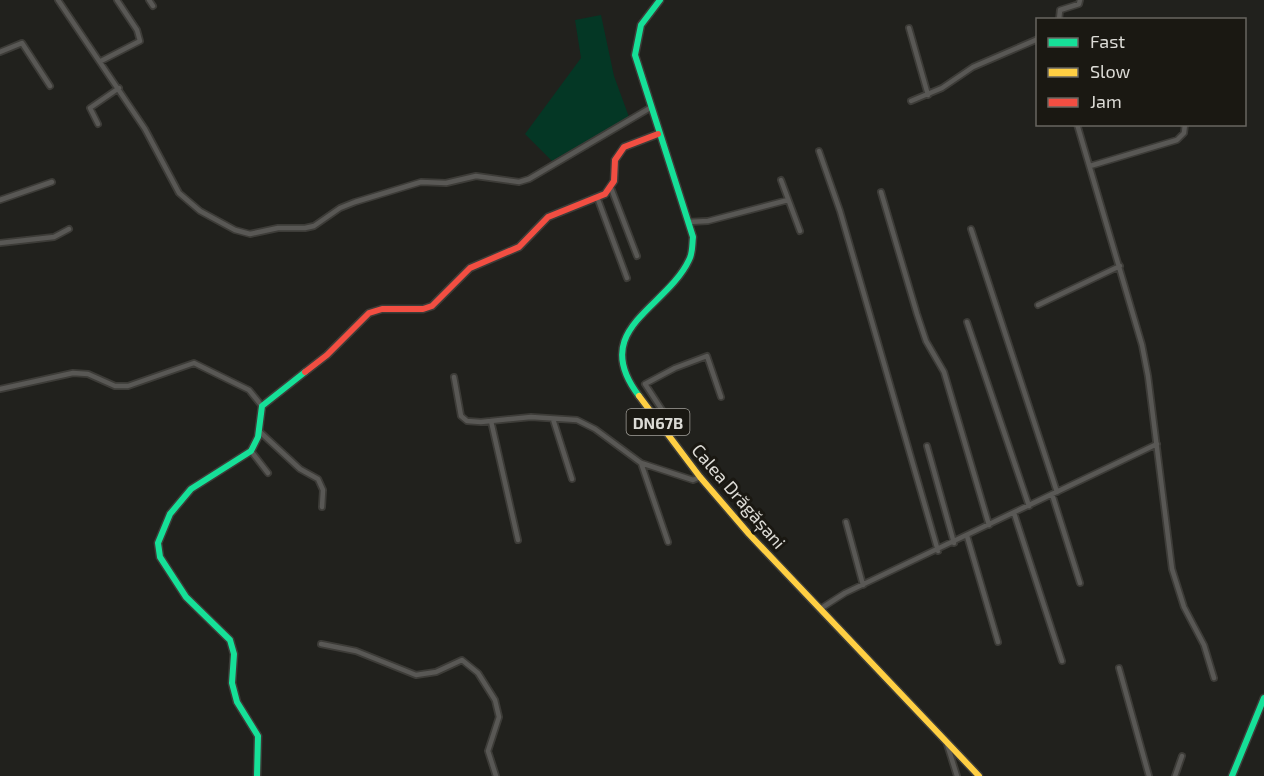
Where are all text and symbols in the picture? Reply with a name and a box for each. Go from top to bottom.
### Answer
legend [1036,18,1246,126]
text: Fast [1090,30,1125,52]
text: Slow [1090,60,1131,82]
text: Jam [1090,90,1122,112]
road number: DN67B [626,409,690,435]
street label: Calea Drăgășani [687,439,791,554]

